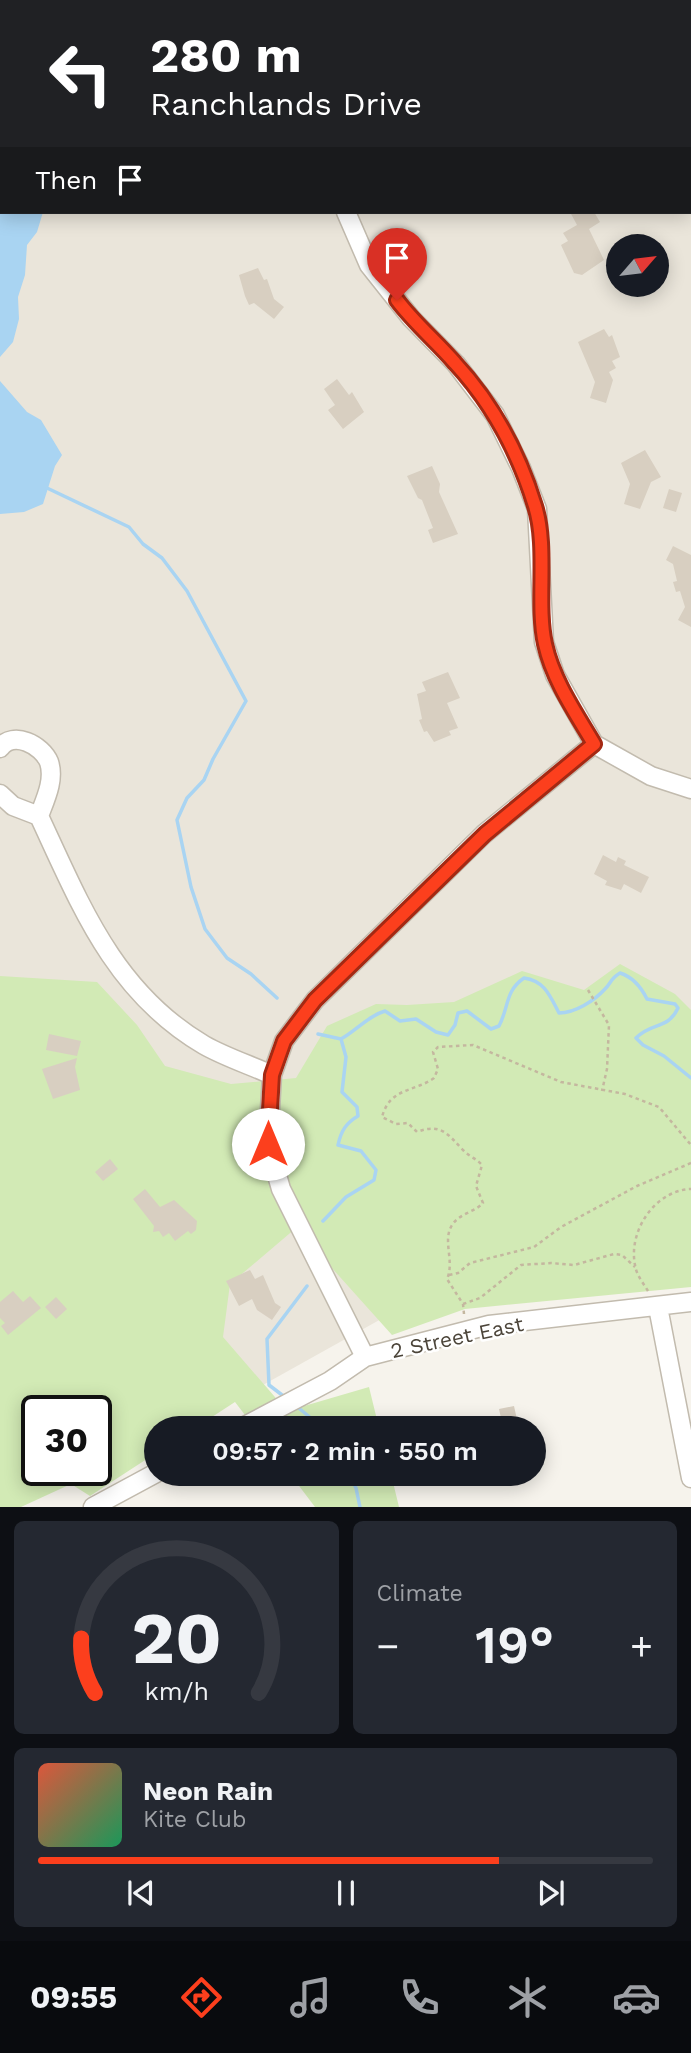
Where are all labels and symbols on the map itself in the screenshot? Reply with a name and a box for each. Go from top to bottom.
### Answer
pin [367,228,427,300]
north arrow [606,234,668,298]
position arrow [231,1107,305,1181]
street label: 2 Street East [388,1311,526,1363]
speed limit sign: 30 [21,1395,112,1486]

